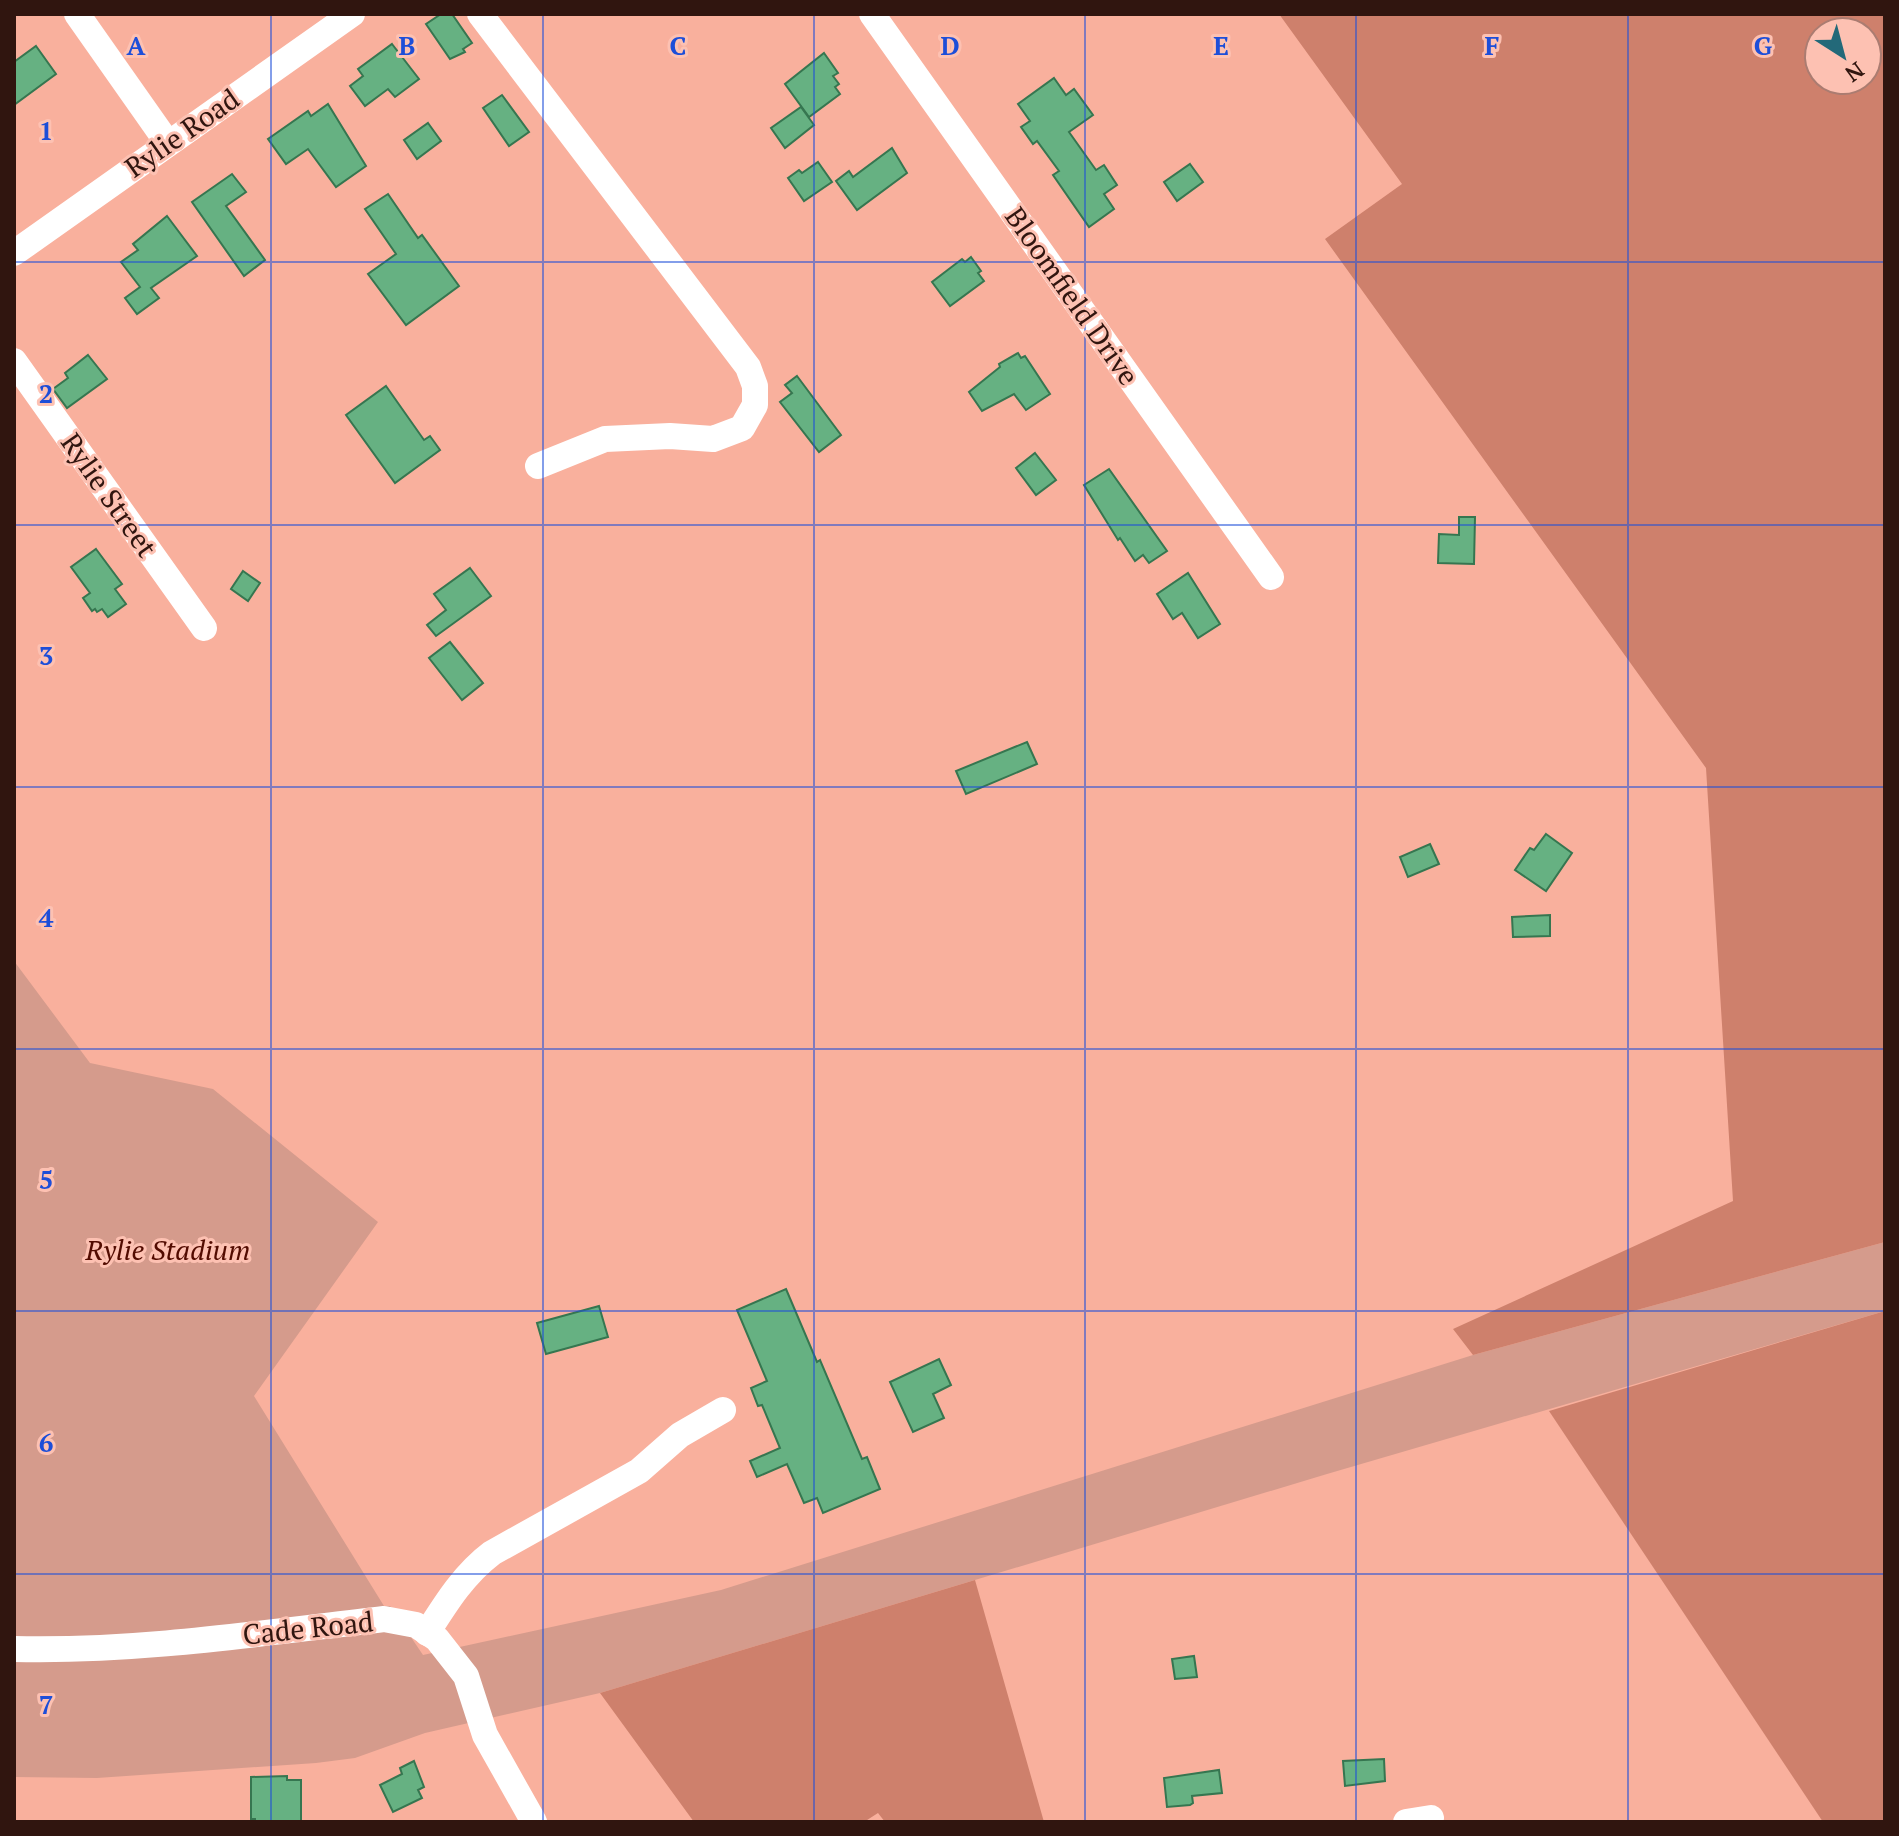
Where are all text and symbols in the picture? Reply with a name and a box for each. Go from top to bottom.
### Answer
north arrow [1803,16,1883,96]
text: A [127,28,146,62]
text: B [399,28,415,62]
text: C [670,28,686,62]
text: D [940,28,960,62]
text: E [1213,28,1229,62]
text: F [1485,28,1500,62]
text: G [1754,28,1773,62]
text: N [1840,56,1870,89]
street label: Rylie Road [117,80,246,185]
text: 1 [39,113,53,147]
street label: Bloomfield Drive [997,199,1148,392]
text: 2 [39,376,53,410]
street label: Rylie Street [53,425,166,565]
text: 3 [39,638,53,672]
text: 4 [39,900,54,934]
text: 5 [39,1162,53,1196]
park label: Rylie Stadium [85,1231,250,1268]
text: 6 [39,1425,53,1459]
street label: Cade Road [241,1602,375,1653]
text: 7 [39,1687,53,1721]

